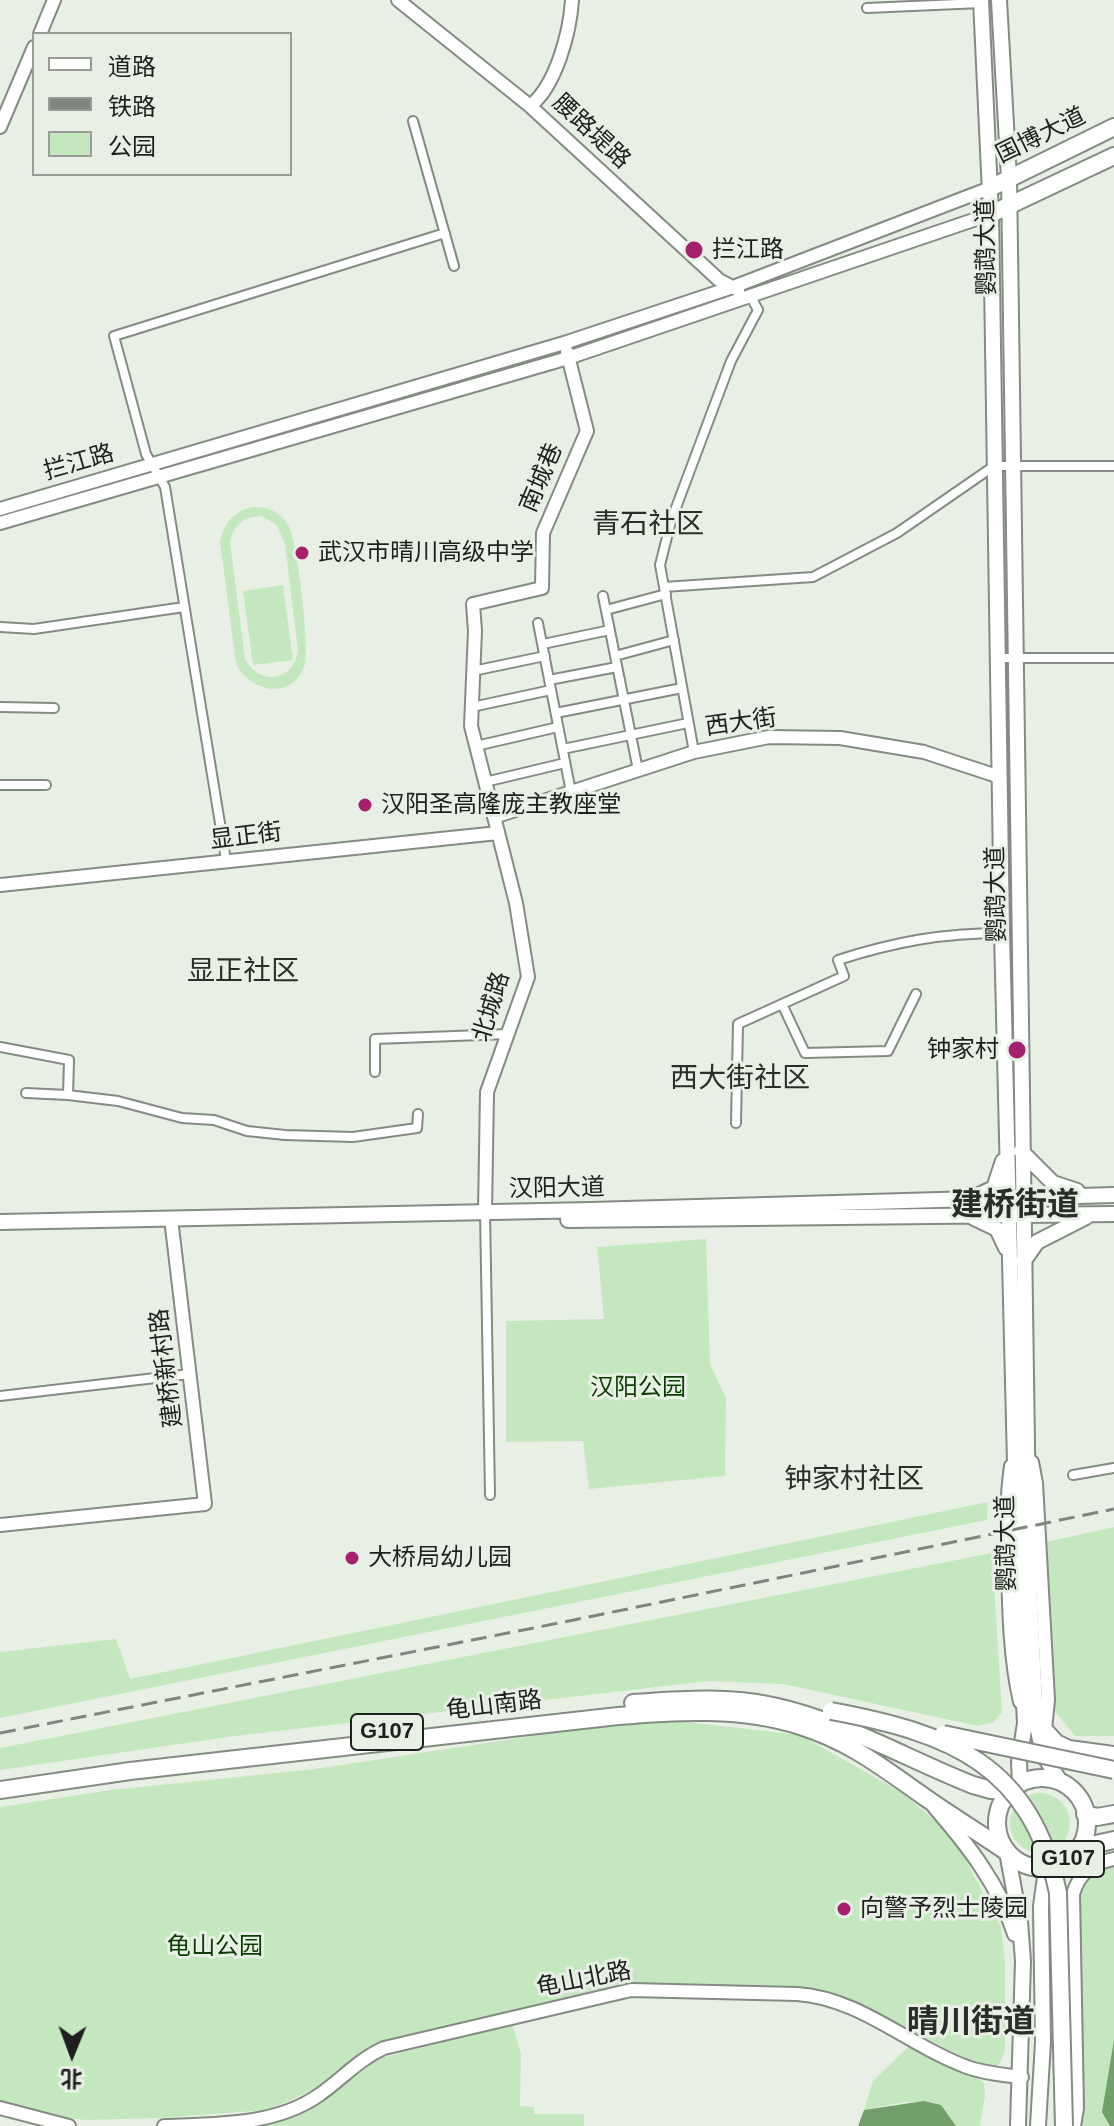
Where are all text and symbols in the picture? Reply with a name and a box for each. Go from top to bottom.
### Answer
legend [32,32,292,176]
text: 道路 [108,53,156,80]
street label: 腰路堤路 [546,89,636,175]
text: 铁路 [108,93,156,120]
street label: 国博大道 [992,102,1090,170]
text: 公园 [108,133,156,160]
street label: 鹦鹉大道 [972,199,1002,295]
place label: 拦江路 [712,236,784,264]
marker: 拦江路 [683,239,705,261]
street label: 拦江路 [40,439,118,487]
street label: 南城巷 [515,439,569,517]
district label: 青石社区 [592,508,704,542]
place label: 武汉市晴川高级中学 [318,539,534,567]
marker: 武汉市晴川高级中学 [293,544,311,562]
street label: 西大街 [703,704,779,742]
place label: 汉阳圣高隆庞主教座堂 [381,791,621,819]
marker: 汉阳圣高隆庞主教座堂 [356,796,374,814]
street label: 显正街 [209,818,283,856]
street label: 鹦鹉大道 [982,846,1012,942]
district label: 显正社区 [187,955,299,989]
street label: 北城路 [468,968,516,1046]
place label: 钟家村 [927,1036,999,1064]
marker: 钟家村 [1006,1039,1028,1061]
district label: 西大街社区 [670,1062,810,1096]
street label: 汉阳大道 [509,1174,605,1204]
district label: 建桥街道 [951,1187,1079,1225]
street label: 建桥新村路 [145,1307,189,1429]
park label: 汉阳公园 [590,1374,686,1402]
district label: 钟家村社区 [784,1463,924,1497]
street label: 鹦鹉大道 [992,1495,1022,1591]
place label: 大桥局幼儿园 [368,1544,512,1572]
marker: 大桥局幼儿园 [343,1549,361,1567]
street label: 龟山南路 [445,1686,543,1726]
road number: G107 [351,1714,423,1750]
road number: G107 [1032,1841,1104,1877]
place label: 向警予烈士陵园 [860,1895,1028,1923]
marker: 向警予烈士陵园 [835,1900,853,1918]
park label: 龟山公园 [167,1933,263,1961]
street label: 龟山北路 [534,1957,634,2003]
district label: 晴川街道 [907,2004,1035,2042]
north arrow [32,2014,112,2094]
text: 北 [60,2066,83,2091]

